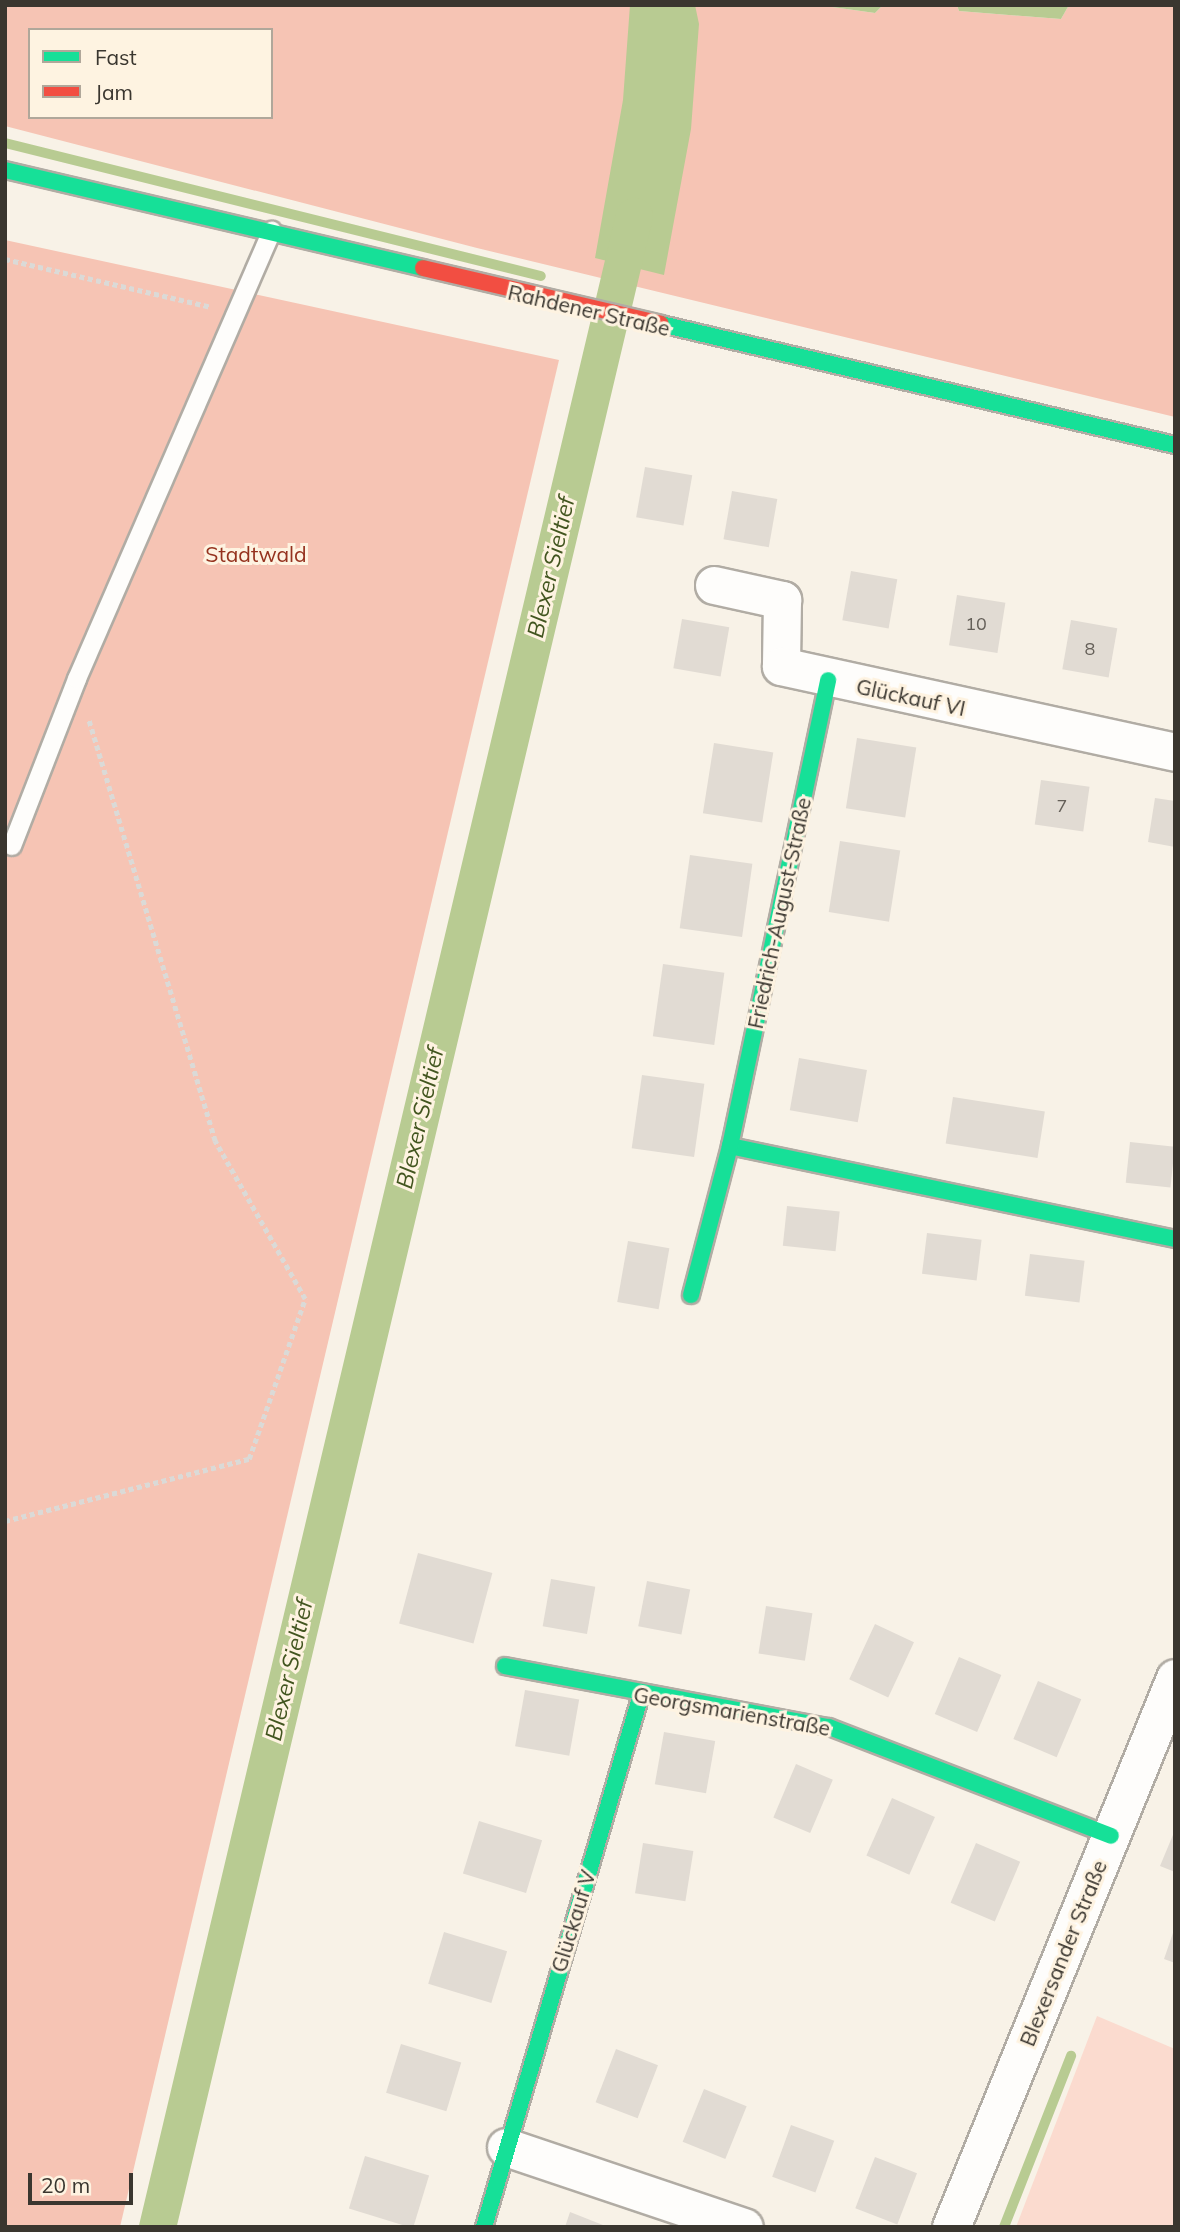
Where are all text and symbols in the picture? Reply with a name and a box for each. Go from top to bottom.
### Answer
legend [28,28,273,119]
text: Fast [95,44,137,70]
text: Jam [95,79,133,105]
street label: Rahdener Straße [506,279,672,341]
water label: Blexer Sieltief [521,494,581,640]
park label: Stadtwald [205,541,307,567]
house number: 10 [965,613,987,635]
house number: 8 [1085,638,1095,660]
street label: Glückauf VI [854,673,968,721]
street label: Friedrich-August-Straße [742,795,816,1031]
house number: 7 [1057,795,1067,817]
water label: Blexer Sieltief [390,1045,450,1191]
water label: Blexer Sieltief [259,1597,319,1743]
street label: Georgsmarienstraße [632,1681,832,1741]
street label: Blexersander Straße [1014,1856,1112,2050]
street label: Glückauf V [546,1867,600,1975]
scale bar [32,2158,136,2202]
text: 20 m [41,2172,90,2198]

